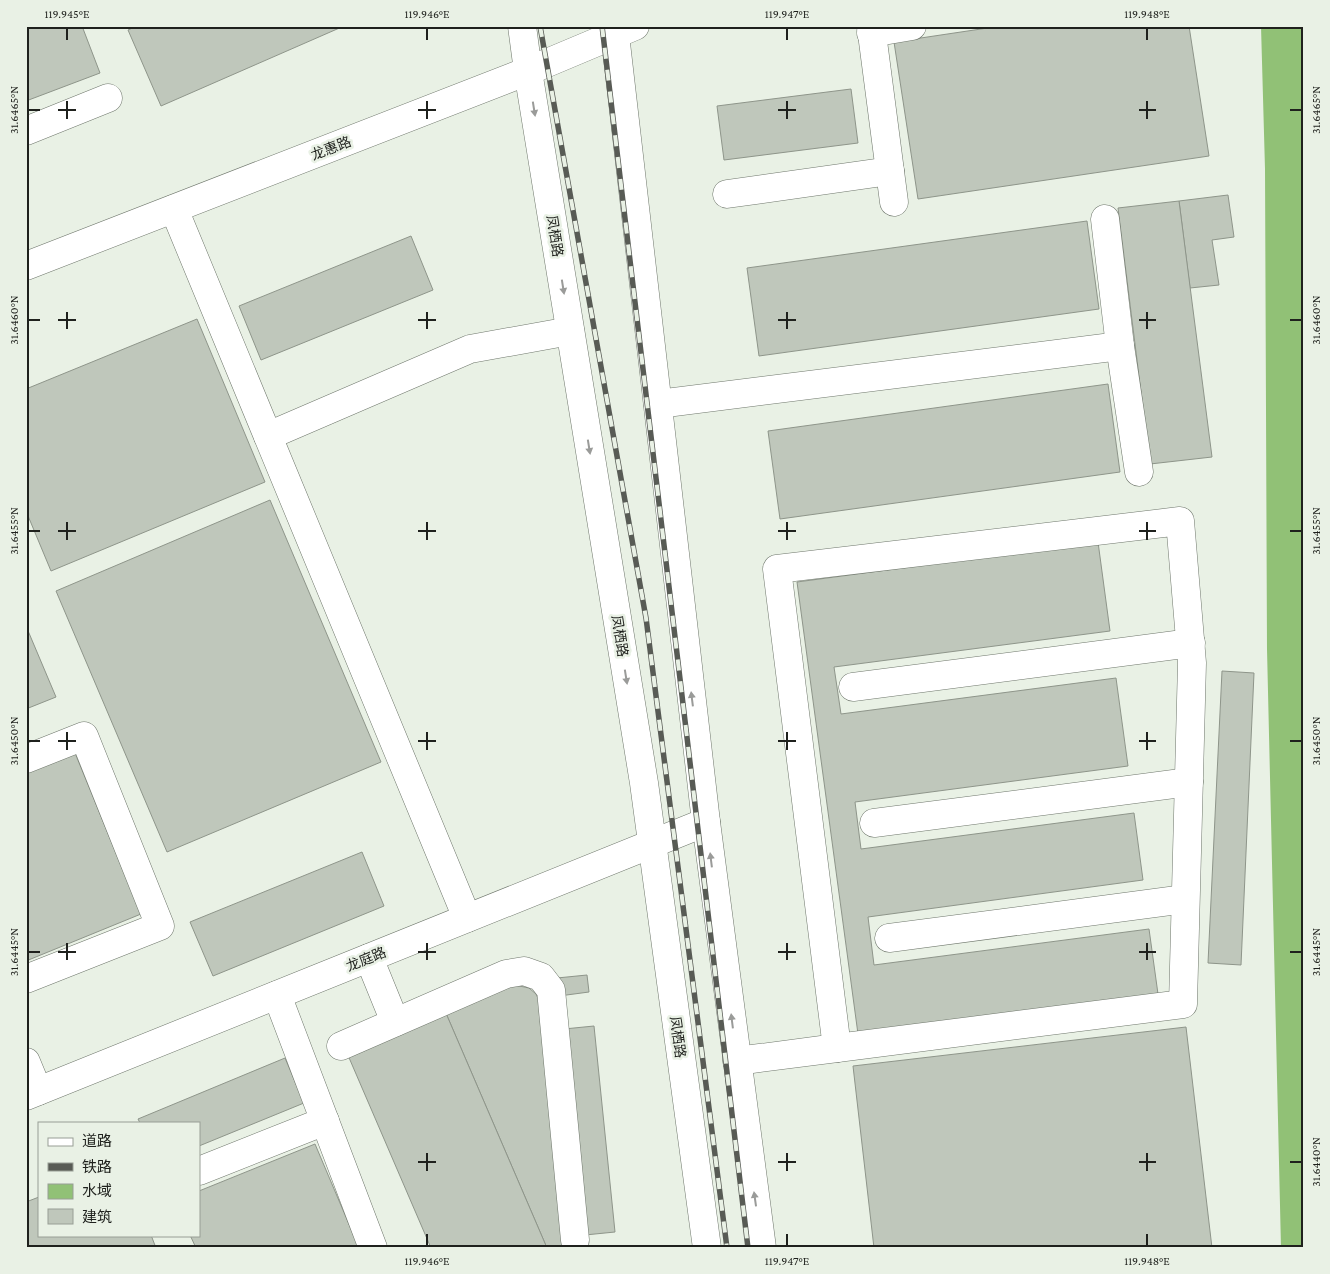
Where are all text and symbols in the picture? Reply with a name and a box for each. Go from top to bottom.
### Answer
text: 119.945°E [45,7,90,21]
text: 119.946°E [405,7,450,21]
text: 119.947°E [765,7,810,21]
text: 119.948°E [1124,7,1170,21]
text: 31.6465°N [7,86,21,134]
text: 31.6465°N [1309,86,1323,134]
one-way arrow [530,101,538,117]
street label: 龙惠路 [309,133,353,163]
street label: 凤栖路 [544,214,566,258]
one-way arrow [559,279,567,295]
text: 31.6460°N [7,295,21,345]
text: 31.6460°N [1309,295,1323,345]
one-way arrow [585,440,593,456]
text: 31.6455°N [7,507,21,555]
text: 31.6455°N [1309,507,1323,555]
street label: 凤栖路 [609,614,631,658]
one-way arrow [623,669,631,685]
one-way arrow [688,690,696,706]
text: 31.6450°N [7,716,21,766]
text: 31.6450°N [1309,716,1323,766]
one-way arrow [707,852,715,868]
text: 31.6445°N [7,928,21,976]
text: 31.6445°N [1309,928,1323,976]
street label: 龙庭路 [344,944,388,974]
one-way arrow [728,1013,736,1029]
street label: 凤栖路 [667,1015,689,1059]
legend [38,1122,200,1236]
text: 道路 [82,1133,112,1149]
text: 31.6440°N [1309,1137,1323,1187]
text: 铁路 [82,1159,112,1175]
text: 水域 [82,1183,112,1199]
one-way arrow [751,1191,759,1207]
text: 建筑 [82,1209,112,1225]
text: 119.946°E [405,1254,450,1268]
text: 119.947°E [765,1254,810,1268]
text: 119.948°E [1124,1254,1170,1268]

